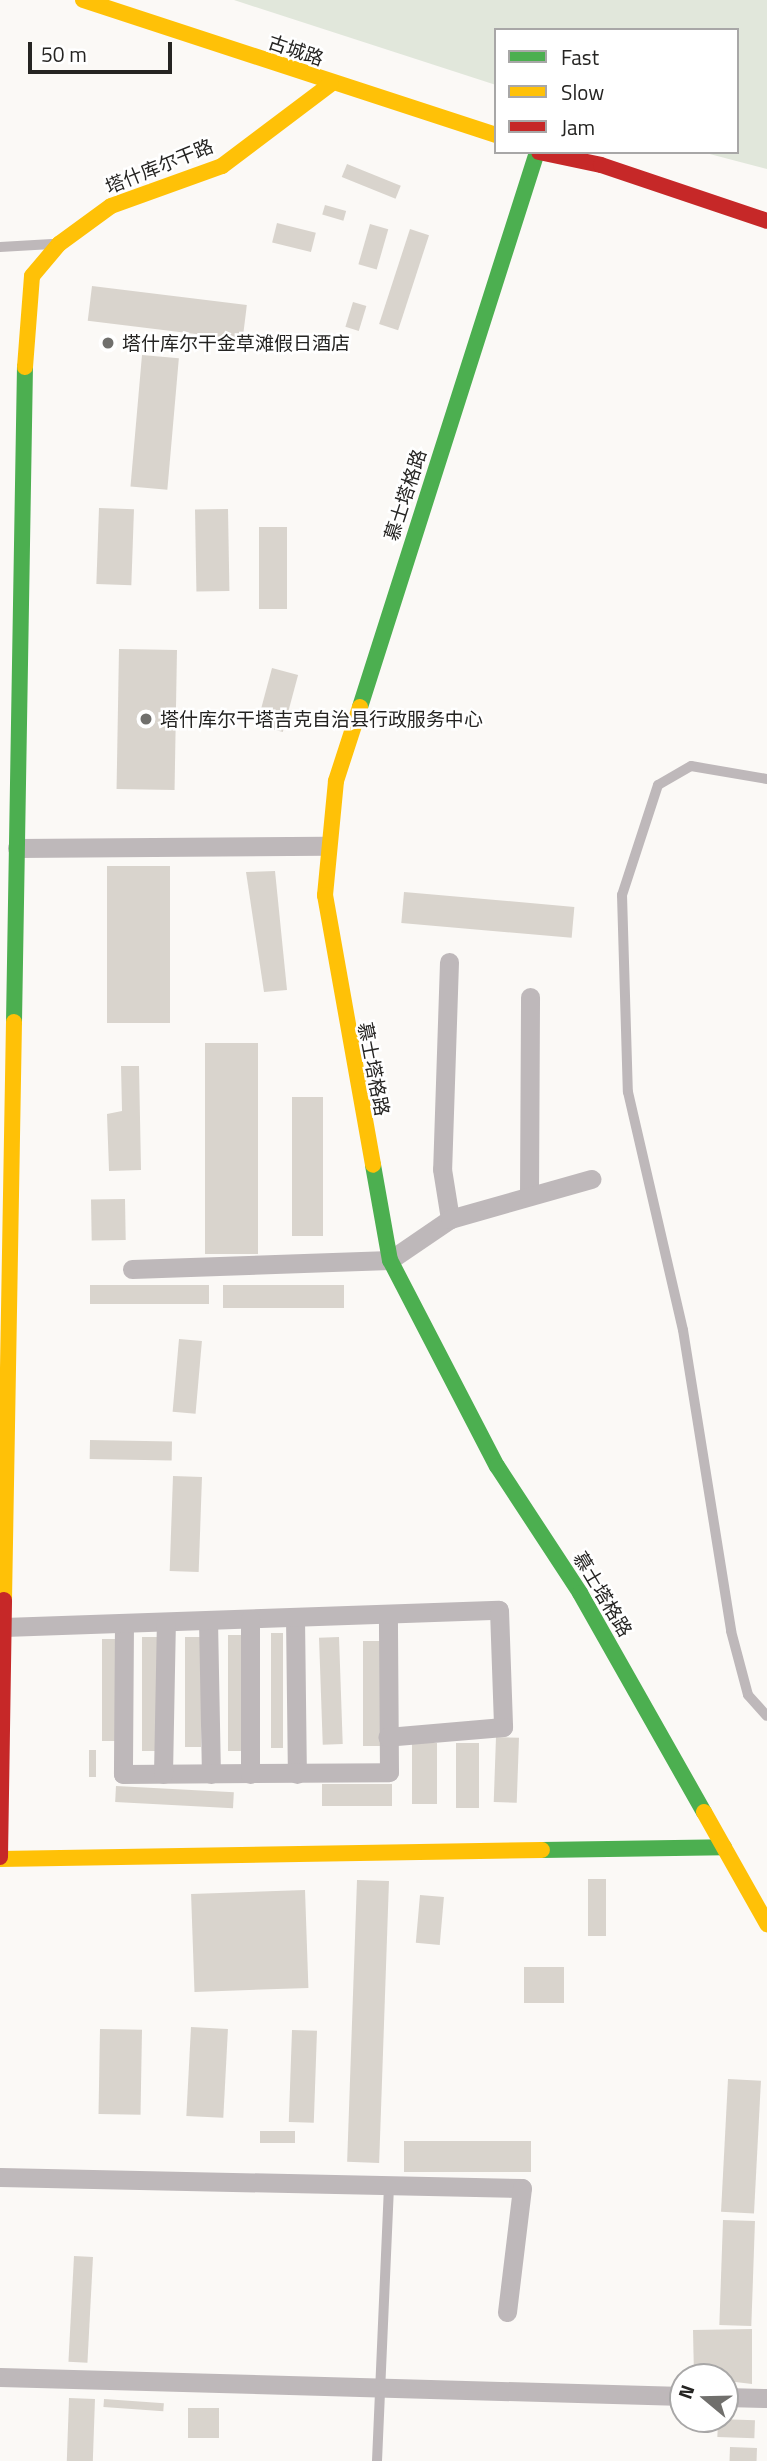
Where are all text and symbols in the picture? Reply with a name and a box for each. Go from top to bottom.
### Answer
scale bar [32,28,175,72]
legend [494,28,739,154]
street label: 古城路 [265,30,327,70]
text: 50 m [41,38,87,70]
text: Fast [561,41,599,73]
text: Slow [561,76,604,108]
text: Jam [561,111,595,143]
street label: 塔什库尔干路 [102,134,216,198]
place label: 塔什库尔干金草滩假日酒店 [122,332,350,354]
marker: 塔什库尔干金草滩假日酒店 [100,335,116,351]
street label: 慕士塔格路 [379,446,431,544]
place label: 塔什库尔干塔吉克自治县行政服务中心 [160,708,483,730]
marker: 塔什库尔干塔吉克自治县行政服务中心 [138,711,154,727]
street label: 慕士塔格路 [354,1020,394,1118]
street label: 慕士塔格路 [569,1547,637,1641]
north arrow [669,2363,739,2433]
text: N [670,2381,701,2403]

